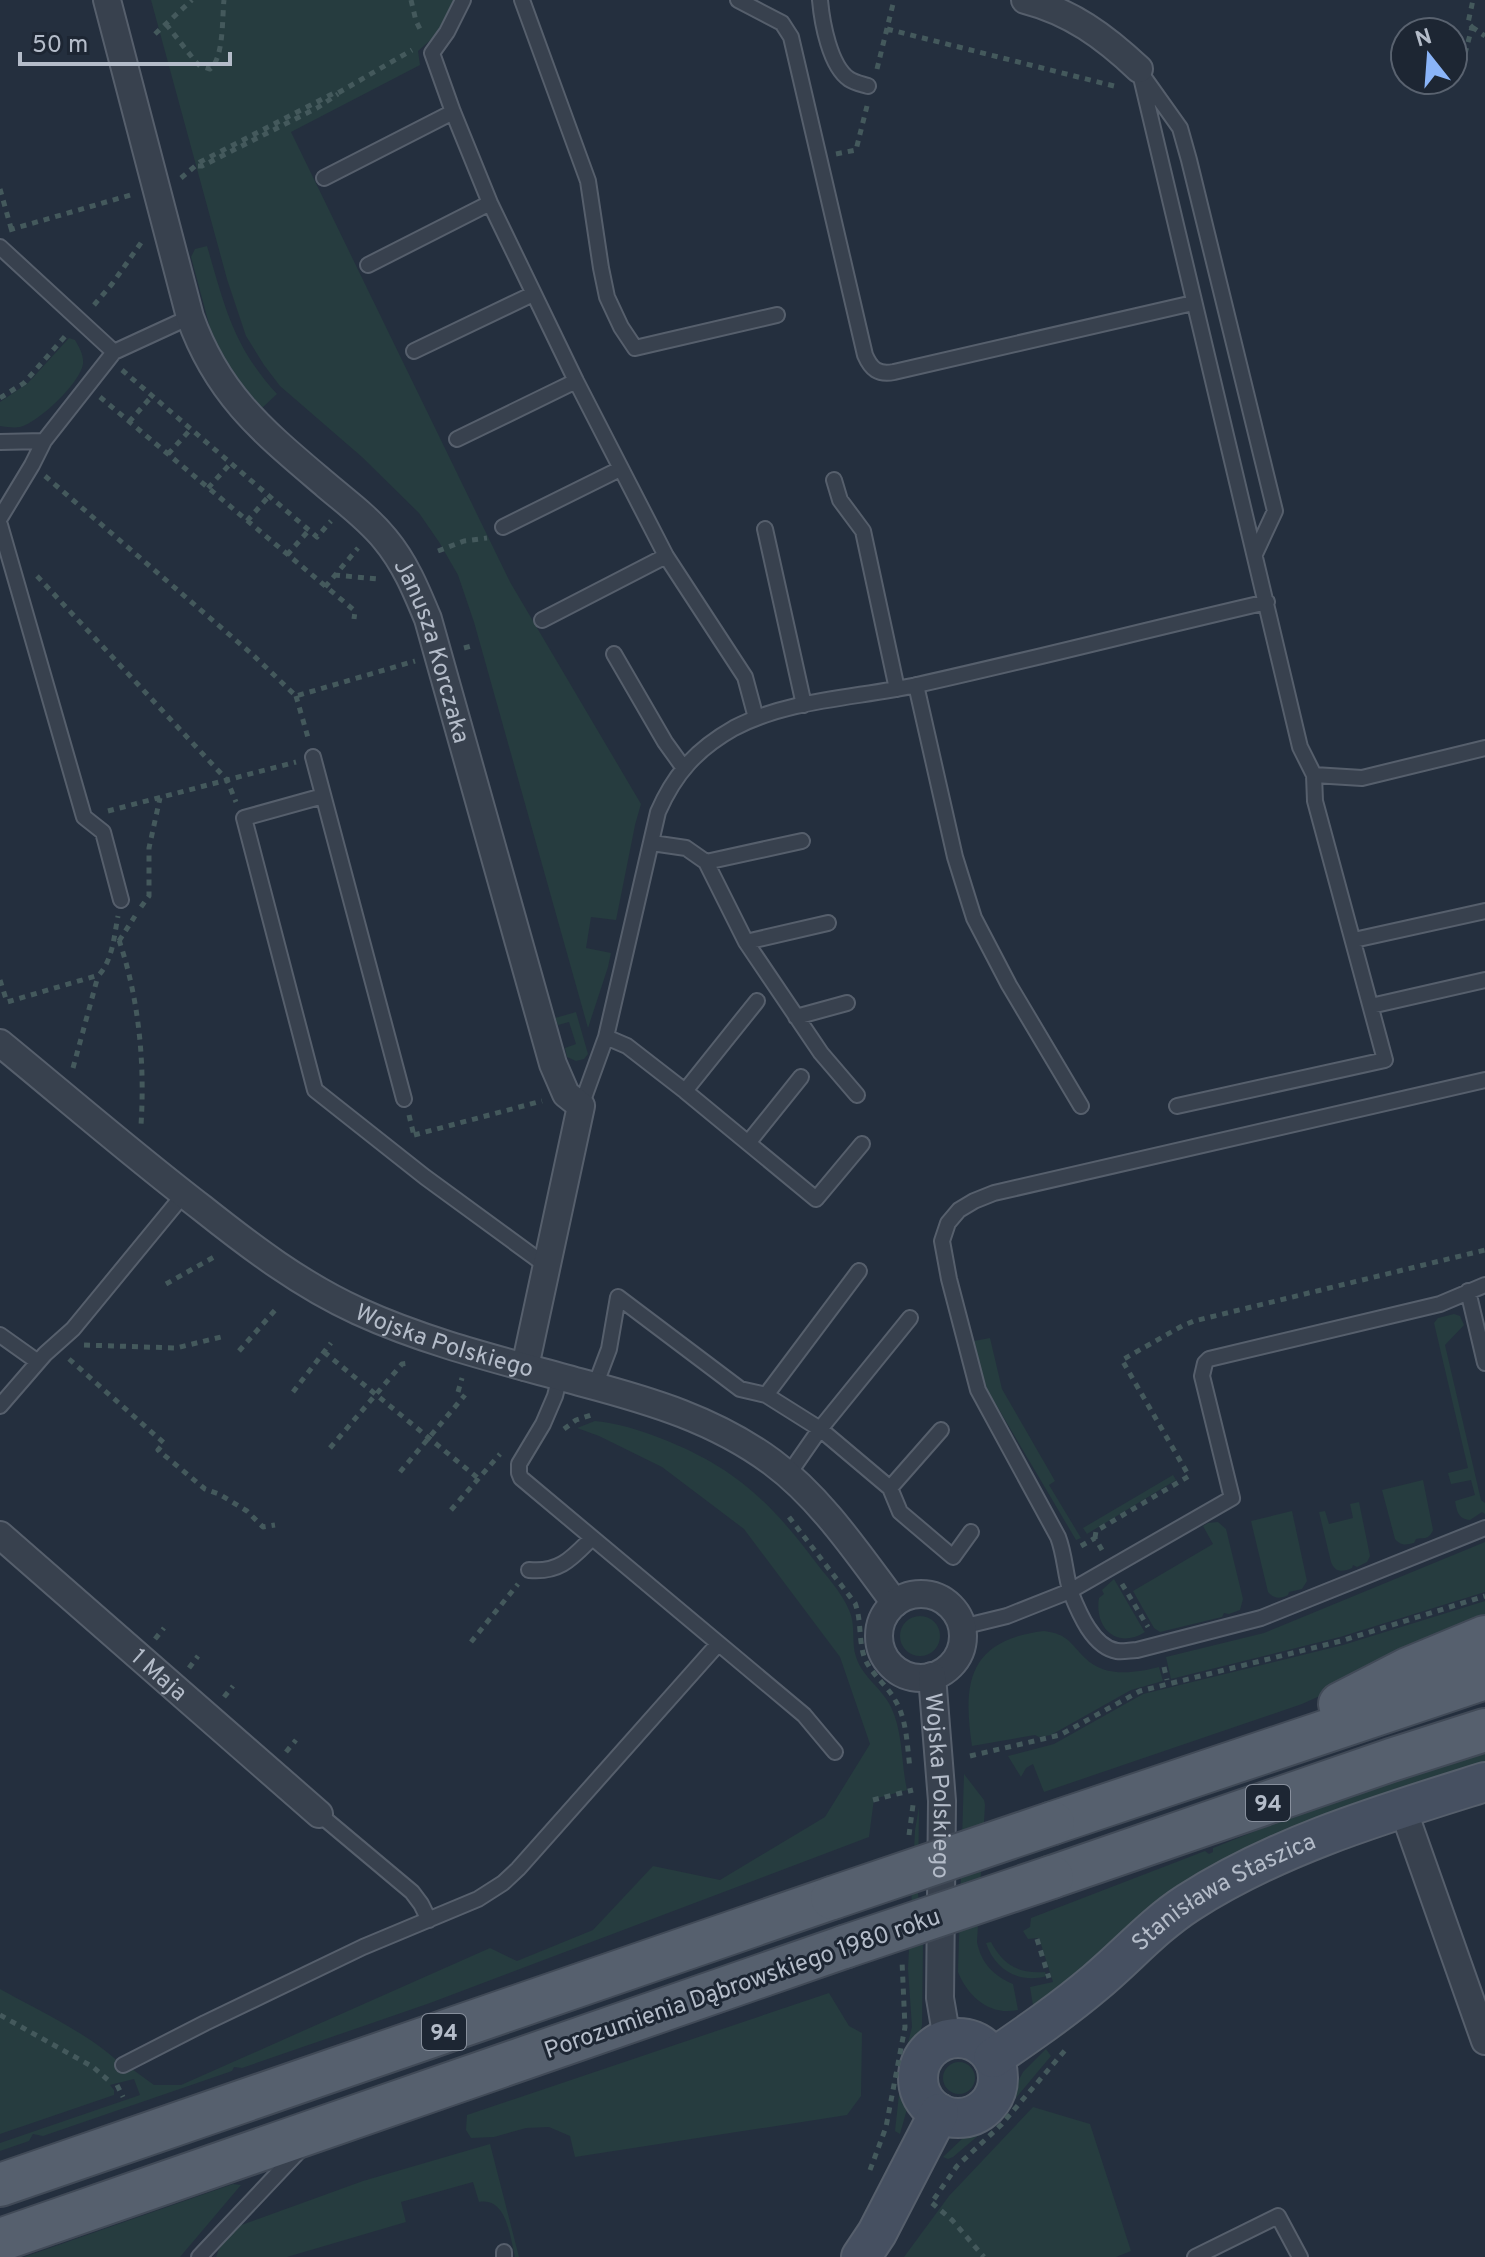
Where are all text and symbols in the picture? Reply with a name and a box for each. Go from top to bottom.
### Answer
scale bar [20,16,230,66]
north arrow [1389,16,1469,96]
text: N [1412,24,1435,54]
text: 50 m [32,31,88,61]
street label: Janusza Korczaka [386,554,475,747]
street label: Wojska Polskiego [350,1299,537,1386]
street label: 1 Maja [124,1643,193,1709]
street label: Wojska Polskiego [916,1692,955,1879]
road number: 94 [1246,1785,1290,1821]
street label: Stanisława Staszica [1126,1828,1321,1959]
street label: Porozumienia Dąbrowskiego 1980 roku [541,1903,945,2067]
road number: 94 [422,2014,466,2050]

